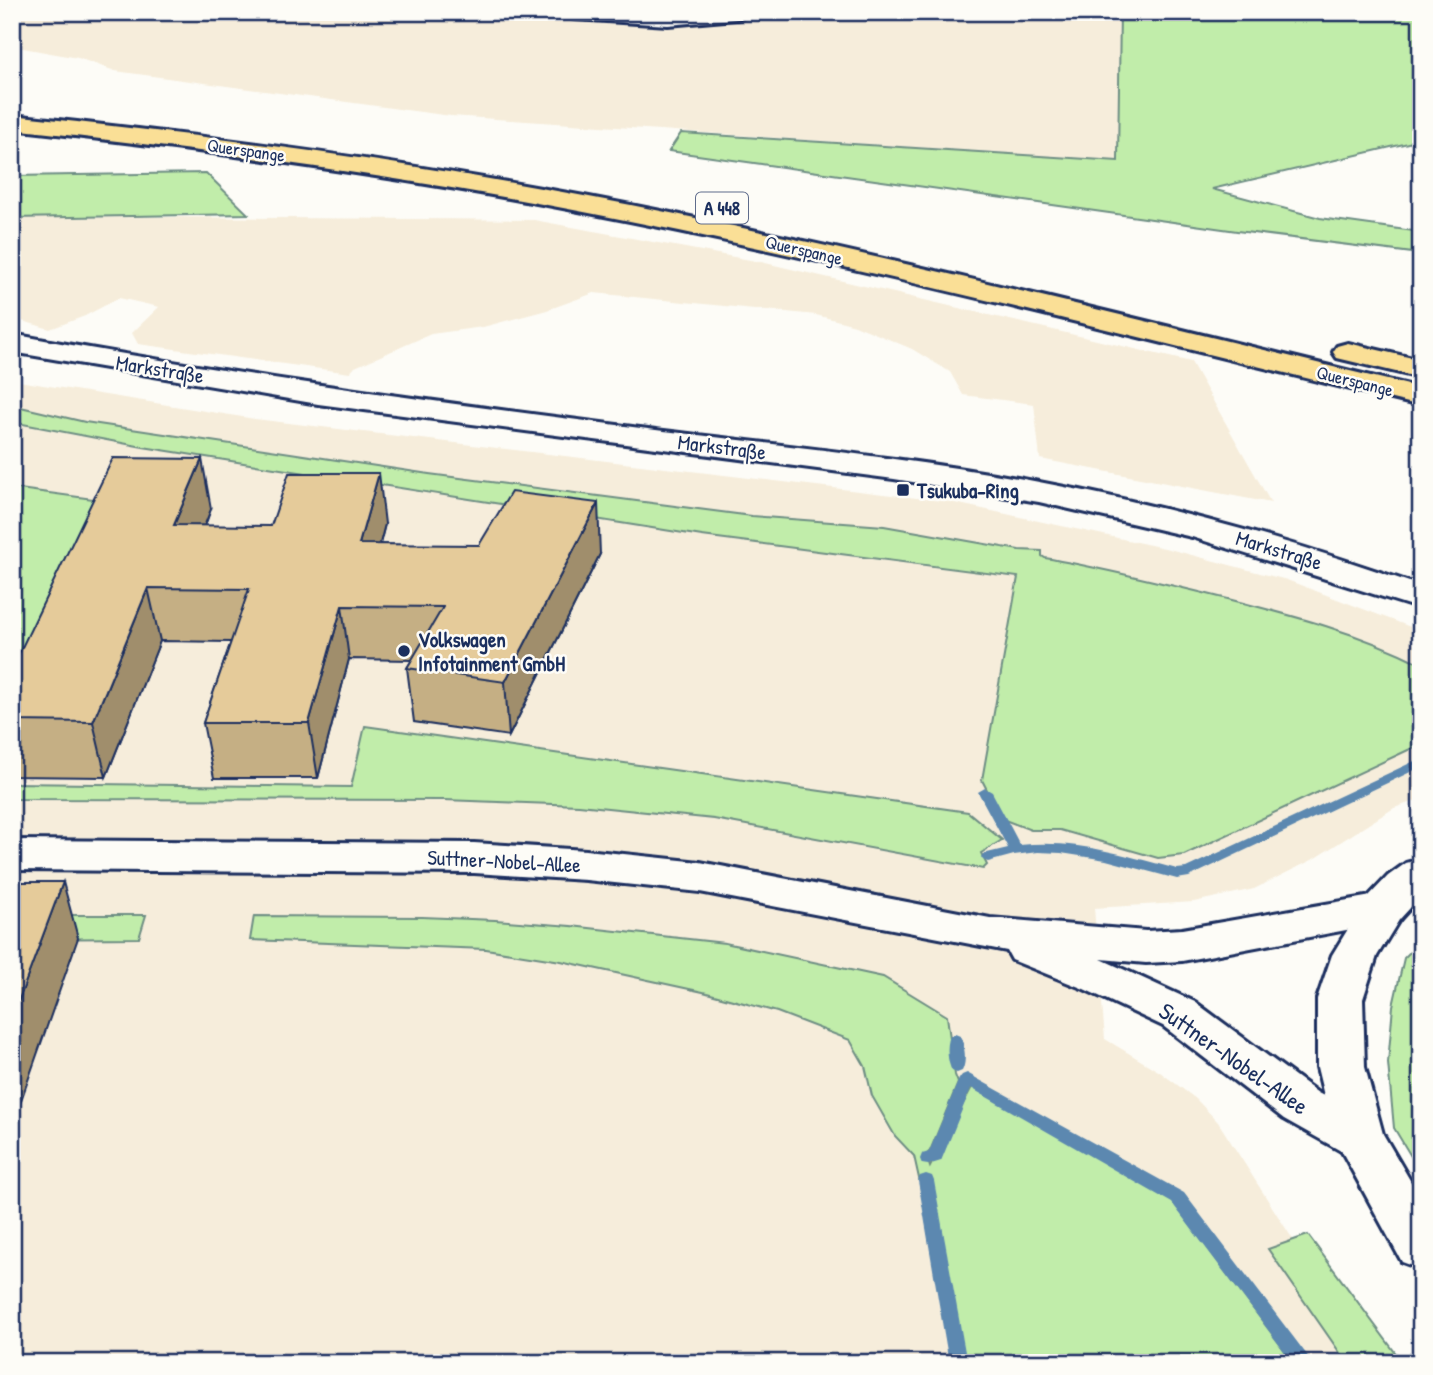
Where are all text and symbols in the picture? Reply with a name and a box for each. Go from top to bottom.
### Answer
street label: Querspange [206,132,286,168]
road number: A 448 [696,192,748,224]
street label: Querspange [763,229,845,271]
street label: Markstraße [114,348,206,390]
street label: Querspange [1314,359,1396,403]
street label: Markstraße [676,427,768,467]
place label: Tsukuba-Ring [916,476,1019,506]
marker: Tsukuba-Ring [895,482,911,498]
street label: Markstraße [1232,523,1326,577]
place label: Volkswagen Infotainment GmbH [418,625,565,678]
marker: Volkswagen Infotainment GmbH [396,643,412,659]
street label: Suttner-Nobel-Allee [427,842,581,880]
street label: Suttner-Nobel-Allee [1153,995,1315,1122]

